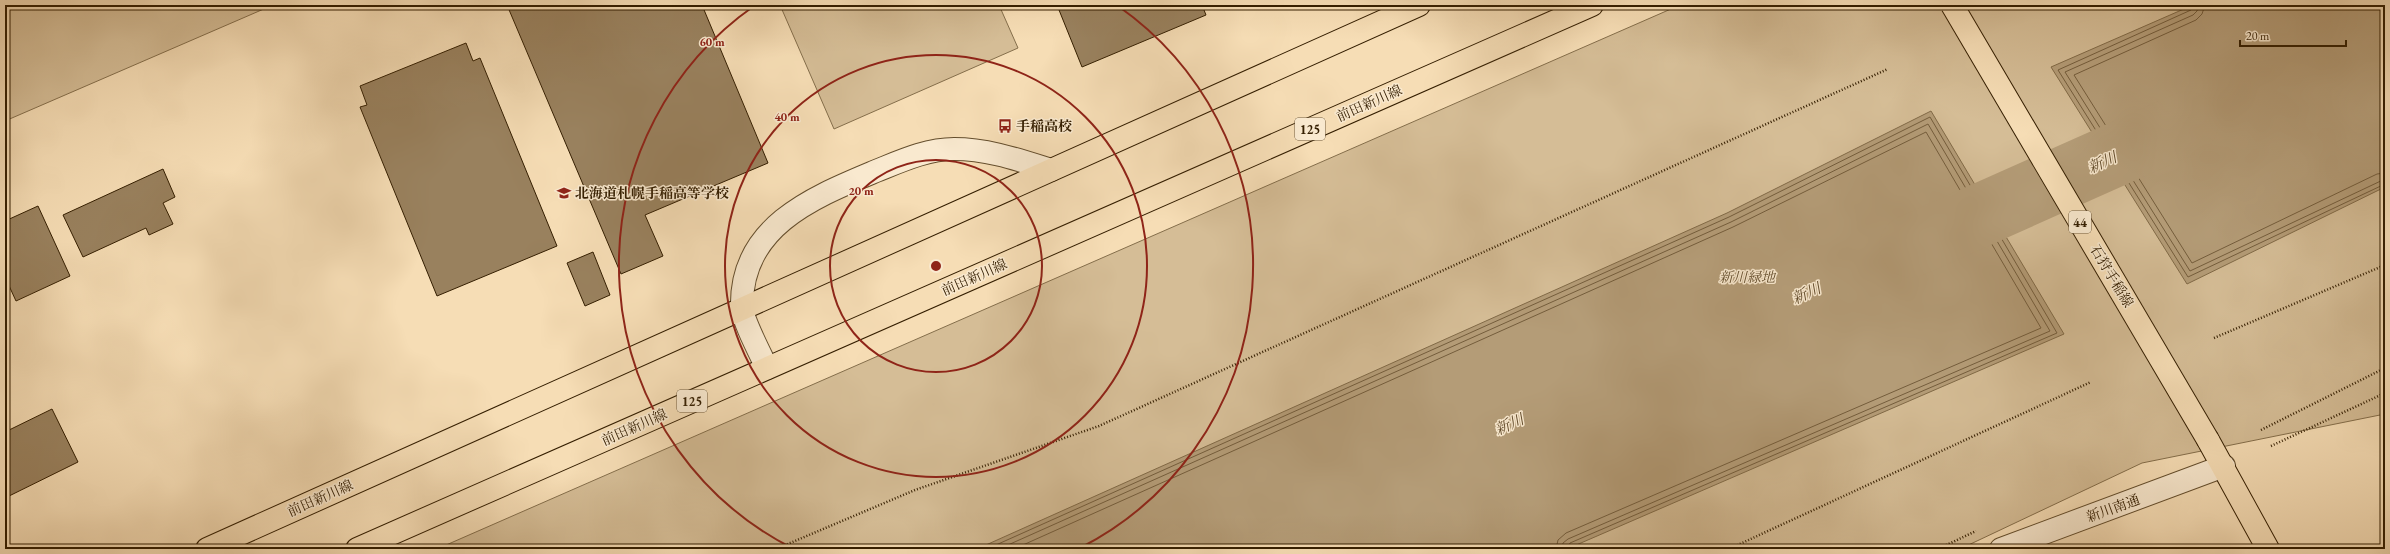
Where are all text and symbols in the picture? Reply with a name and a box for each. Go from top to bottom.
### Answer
scale bar [2240,22,2346,48]
text: 20 m [2246,28,2270,44]
text: 60 m [699,34,725,50]
street label: 前田新川線 [1333,81,1405,125]
text: 40 m [774,109,800,125]
place label: 手稲高校 [1016,117,1072,135]
bus stop icon: 手稲高校 [997,118,1013,134]
road number: 125 [1295,118,1325,140]
water label: 新川 [2084,146,2121,177]
text: 20 m [848,183,874,199]
place label: 北海道札幌手稲高等学校 [575,184,729,202]
school or university icon: 北海道札幌手稲高等学校 [556,185,572,201]
road number: 44 [2069,211,2091,233]
street label: 石狩手稲線 [2086,241,2138,311]
street label: 前田新川線 [938,255,1010,299]
centre of rings [929,259,943,273]
park label: 新川緑地 [1719,268,1777,286]
water label: 新川 [1788,277,1825,308]
road number: 125 [677,390,707,412]
street label: 前田新川線 [598,405,670,449]
water label: 新川 [1491,408,1528,439]
street label: 前田新川線 [284,476,356,520]
street label: 新川南通 [2084,490,2142,526]

